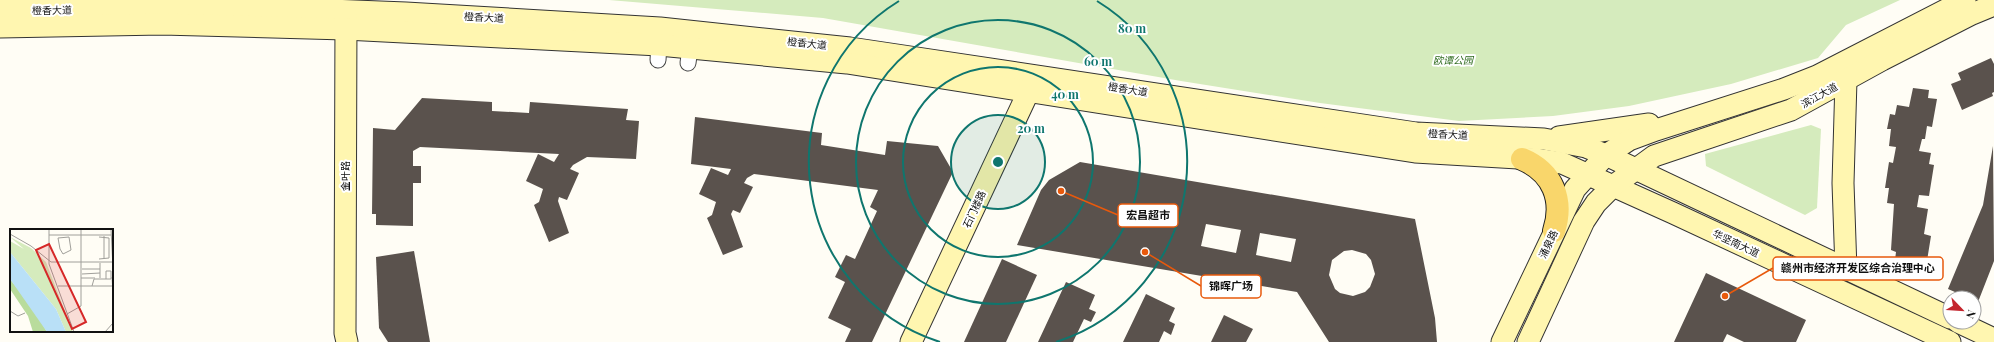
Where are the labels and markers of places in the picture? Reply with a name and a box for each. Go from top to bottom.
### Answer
centre of rings [991,155,1005,169]
callout: 宏昌超市 [1118,204,1178,227]
callout: 赣州市经济开发区综合治理中心 [1773,257,1943,280]
callout: 锦晖广场 [1201,275,1261,298]

